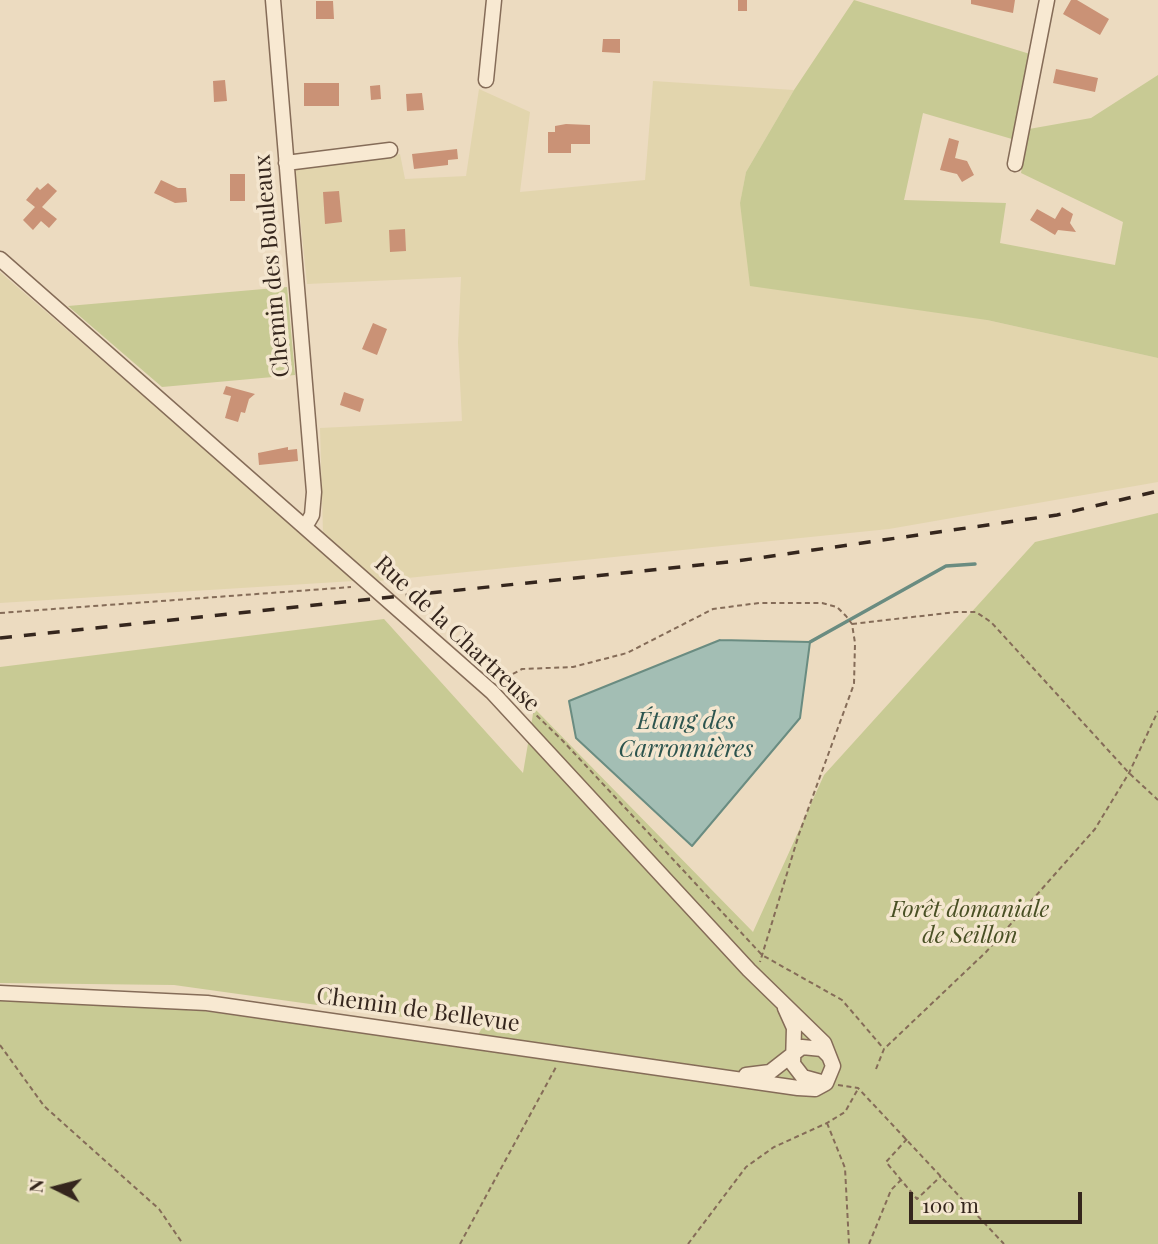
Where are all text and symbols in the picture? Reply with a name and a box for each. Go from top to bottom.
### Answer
street label: Chemin des Bouleaux [249,153,295,379]
street label: Rue de la Chartreuse [369,550,545,718]
water label: Étang des Carronnières [619,708,753,764]
park label: Forêt domaniale de Seillon [891,896,1049,950]
street label: Chemin de Bellevue [315,982,521,1038]
north arrow [21,1153,91,1223]
text: N [21,1178,49,1194]
scale bar [913,1178,1086,1222]
text: 100 m [922,1190,979,1218]

